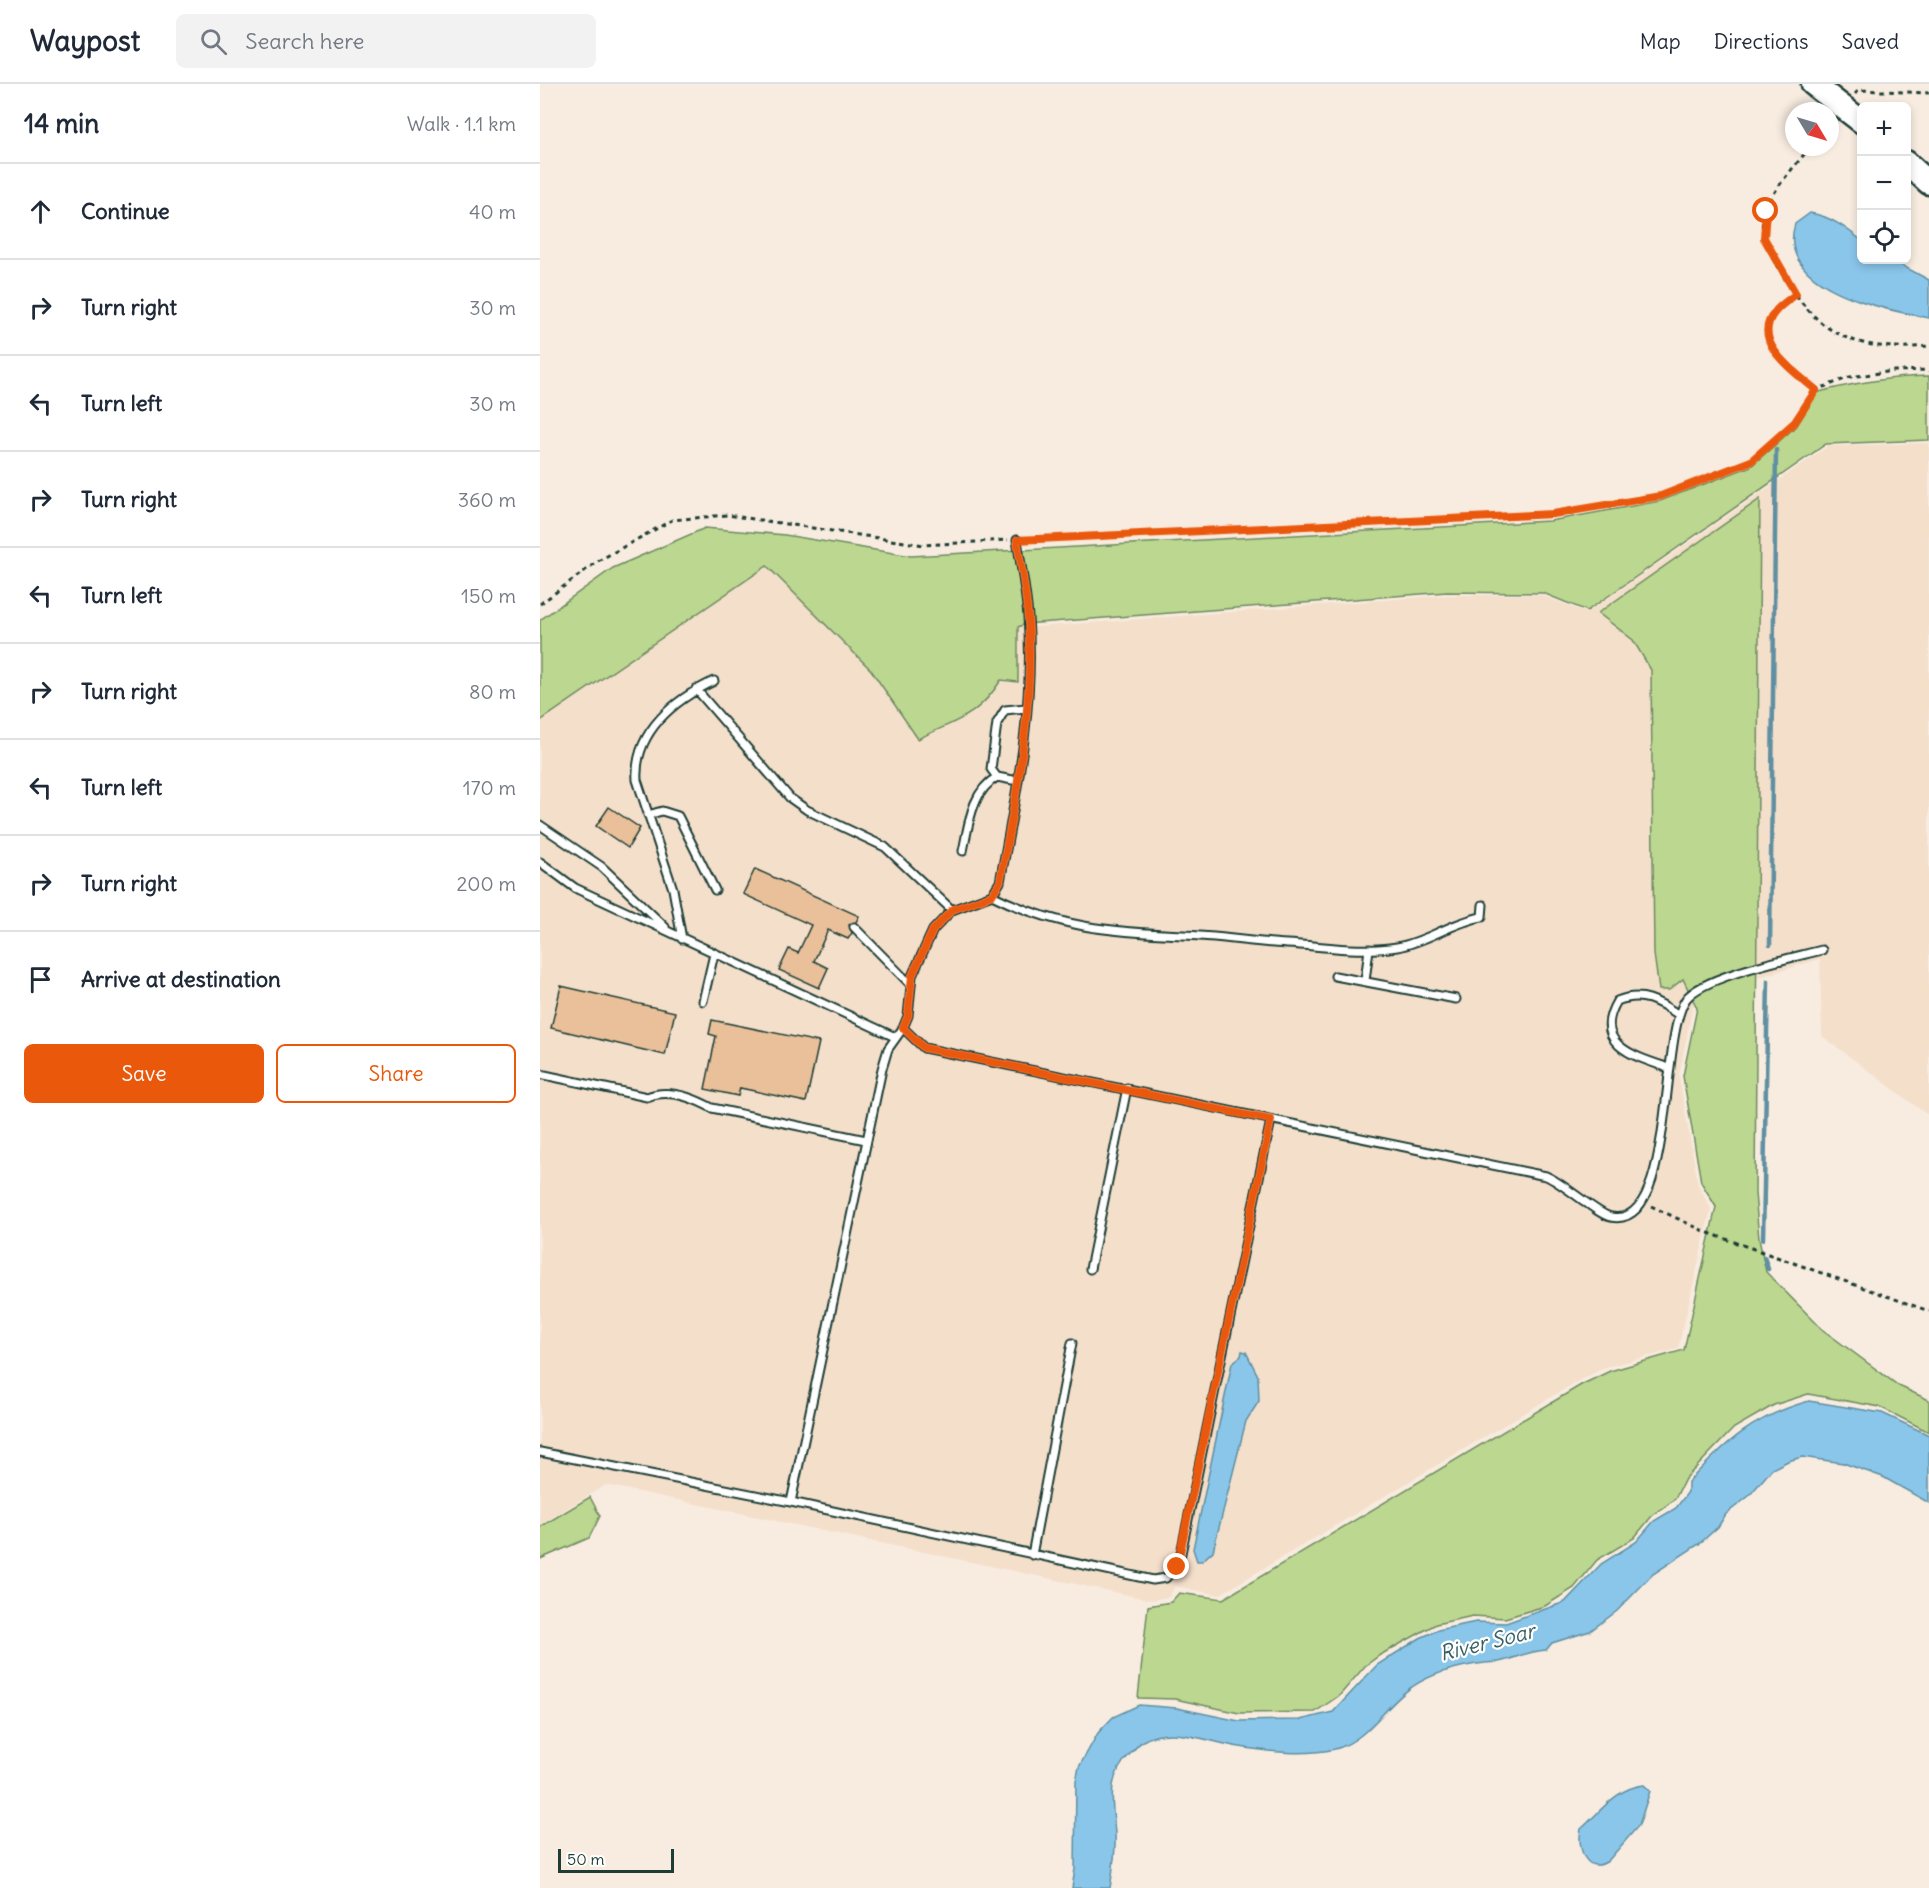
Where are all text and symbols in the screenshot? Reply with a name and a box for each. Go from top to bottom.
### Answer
search box [176,14,596,68]
text: Waypost [30,23,140,59]
icon: search [197,25,230,58]
text: Search here [245,27,364,55]
text: Map [1640,28,1681,55]
text: Directions [1714,28,1808,55]
text: Saved [1841,28,1899,55]
north arrow [1785,102,1839,156]
map controls [1857,102,1911,264]
button: + [1857,102,1911,156]
text: 14 min [24,107,99,140]
text: Walk · 1.1 km [407,111,516,136]
button: − [1857,156,1911,210]
icon: ahead [24,195,57,228]
text: Continue [81,197,170,225]
route start [1752,197,1778,223]
text: 40 m [469,199,516,224]
button: locate [1857,210,1911,264]
icon: right [24,291,57,324]
text: Turn right [81,293,177,321]
text: 30 m [469,295,516,320]
icon: left [24,387,57,420]
text: Turn left [81,389,162,417]
text: 30 m [469,391,516,416]
icon: right [24,483,57,516]
text: Turn right [81,485,177,513]
text: 360 m [458,487,516,512]
icon: left [24,579,57,612]
text: Turn left [81,581,162,609]
text: 150 m [461,583,516,608]
icon: right [24,675,57,708]
text: Turn right [81,677,177,705]
text: 80 m [469,679,516,704]
icon: left [24,771,57,804]
text: Turn left [81,773,162,801]
text: 170 m [463,775,516,800]
icon: right [24,867,57,900]
text: Turn right [81,869,177,897]
text: 200 m [456,871,516,896]
icon: arrive [24,963,57,996]
text: Arrive at destination [81,965,281,993]
button: Save [24,1044,264,1103]
button: Share [276,1044,516,1103]
route end [1163,1553,1189,1579]
water label: River Soar [1437,1617,1540,1667]
scale bar [558,1846,674,1874]
text: 50 m [567,1849,605,1869]

